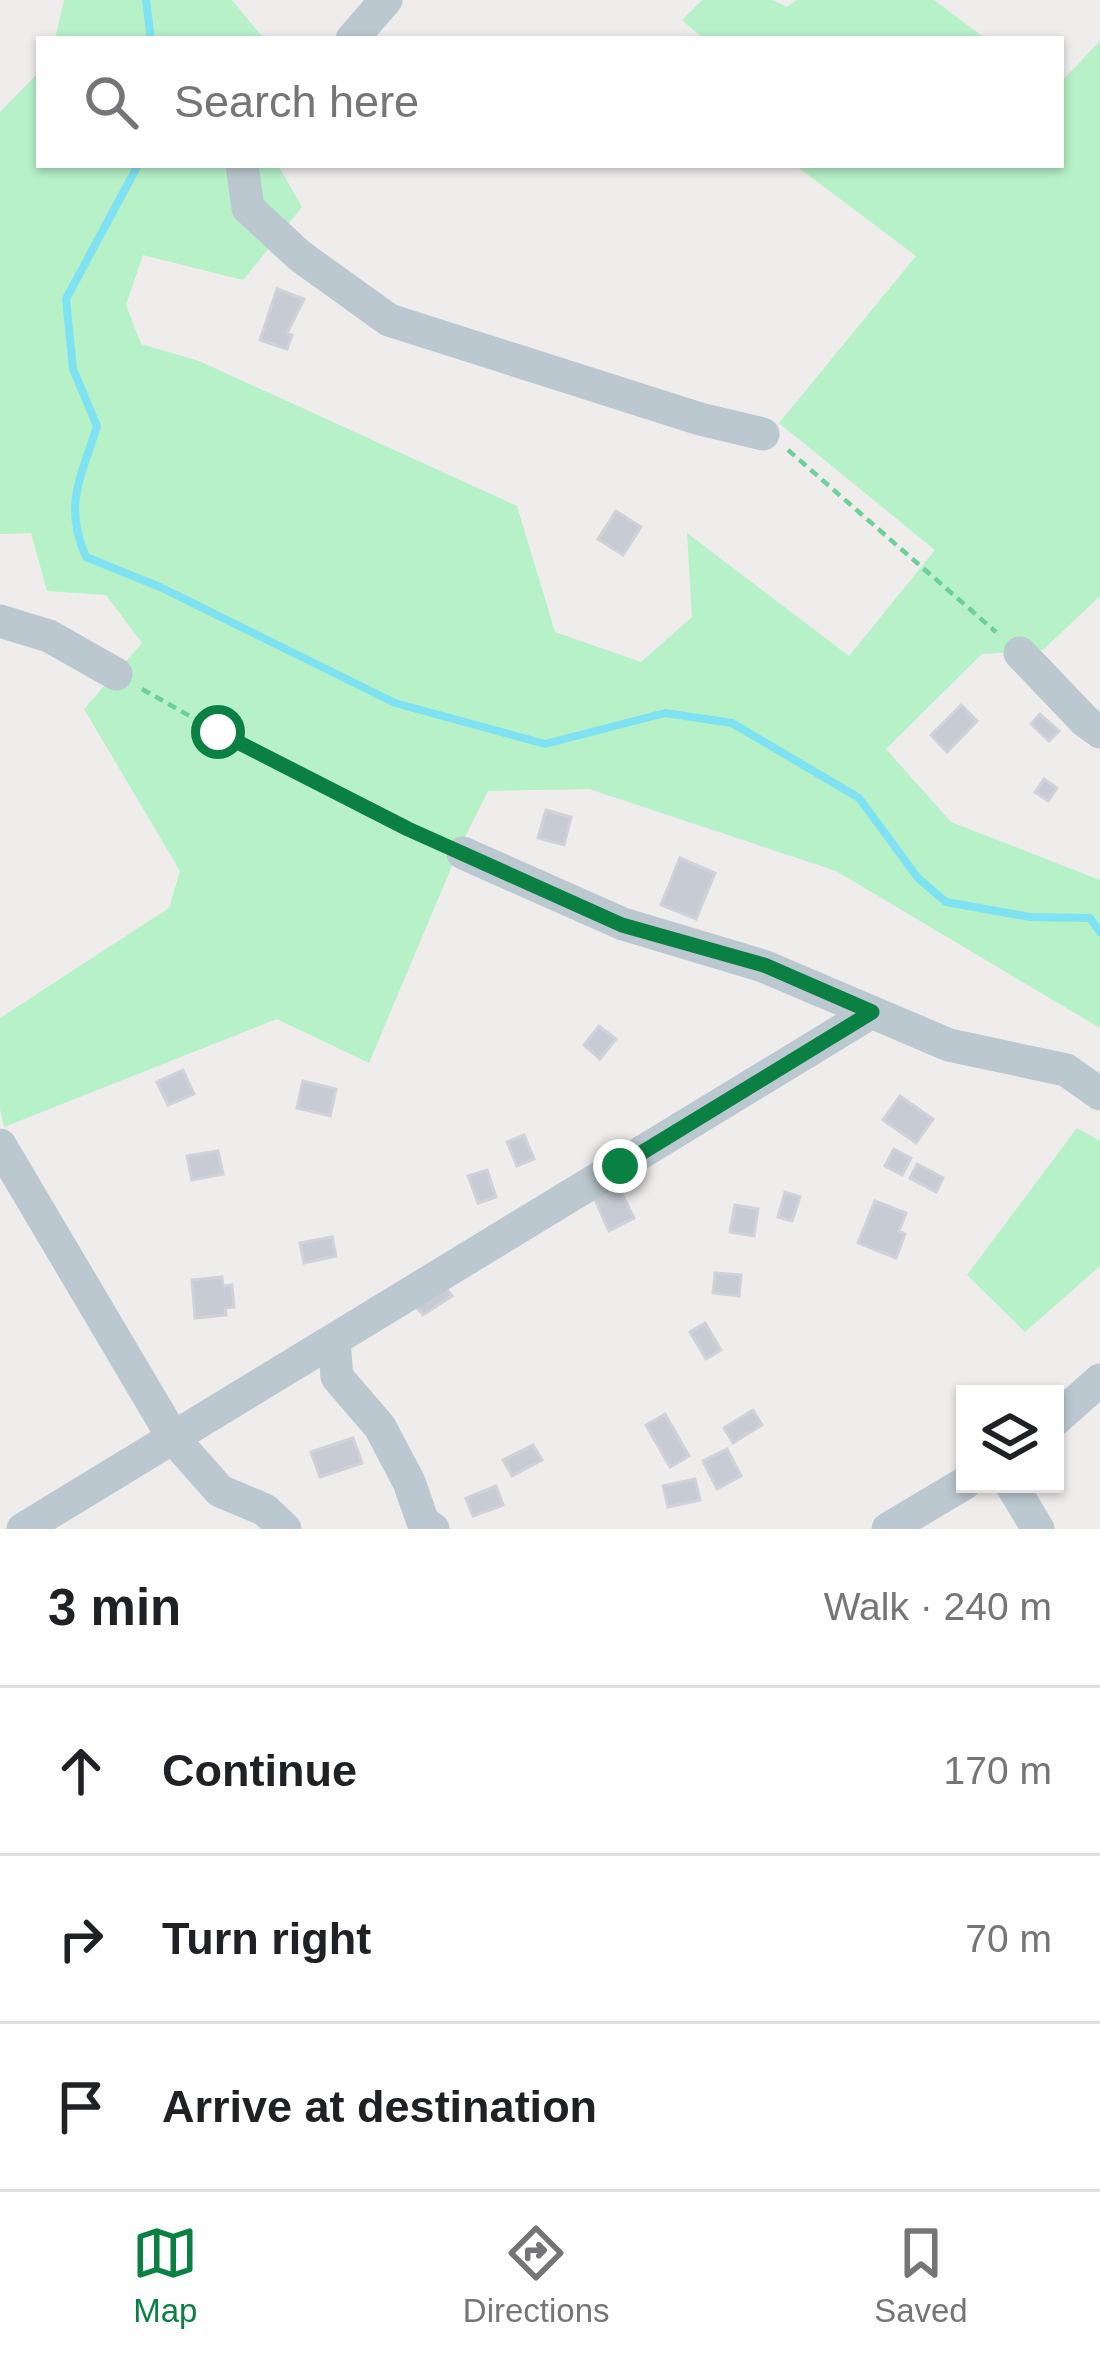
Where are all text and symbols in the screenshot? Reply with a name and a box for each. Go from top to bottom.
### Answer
search box [36,36,1064,168]
icon: search [78,69,144,135]
text: Search here [174,76,419,127]
route start [191,705,245,759]
route end [593,1139,647,1193]
map controls [956,1385,1064,1493]
button: layers [956,1385,1064,1493]
text: 3 min [48,1579,181,1636]
text: Walk · 240 m [824,1585,1052,1628]
icon: ahead [48,1738,114,1804]
text: Continue [162,1745,357,1796]
text: 170 m [944,1749,1052,1792]
icon: right [48,1906,114,1972]
text: Turn right [162,1913,371,1964]
text: 70 m [965,1917,1052,1960]
icon: arrive [48,2074,114,2140]
text: Arrive at destination [162,2081,597,2132]
tab: Map [132,2220,198,2330]
tab: Directions [463,2220,610,2330]
tab: Saved [874,2220,968,2330]

